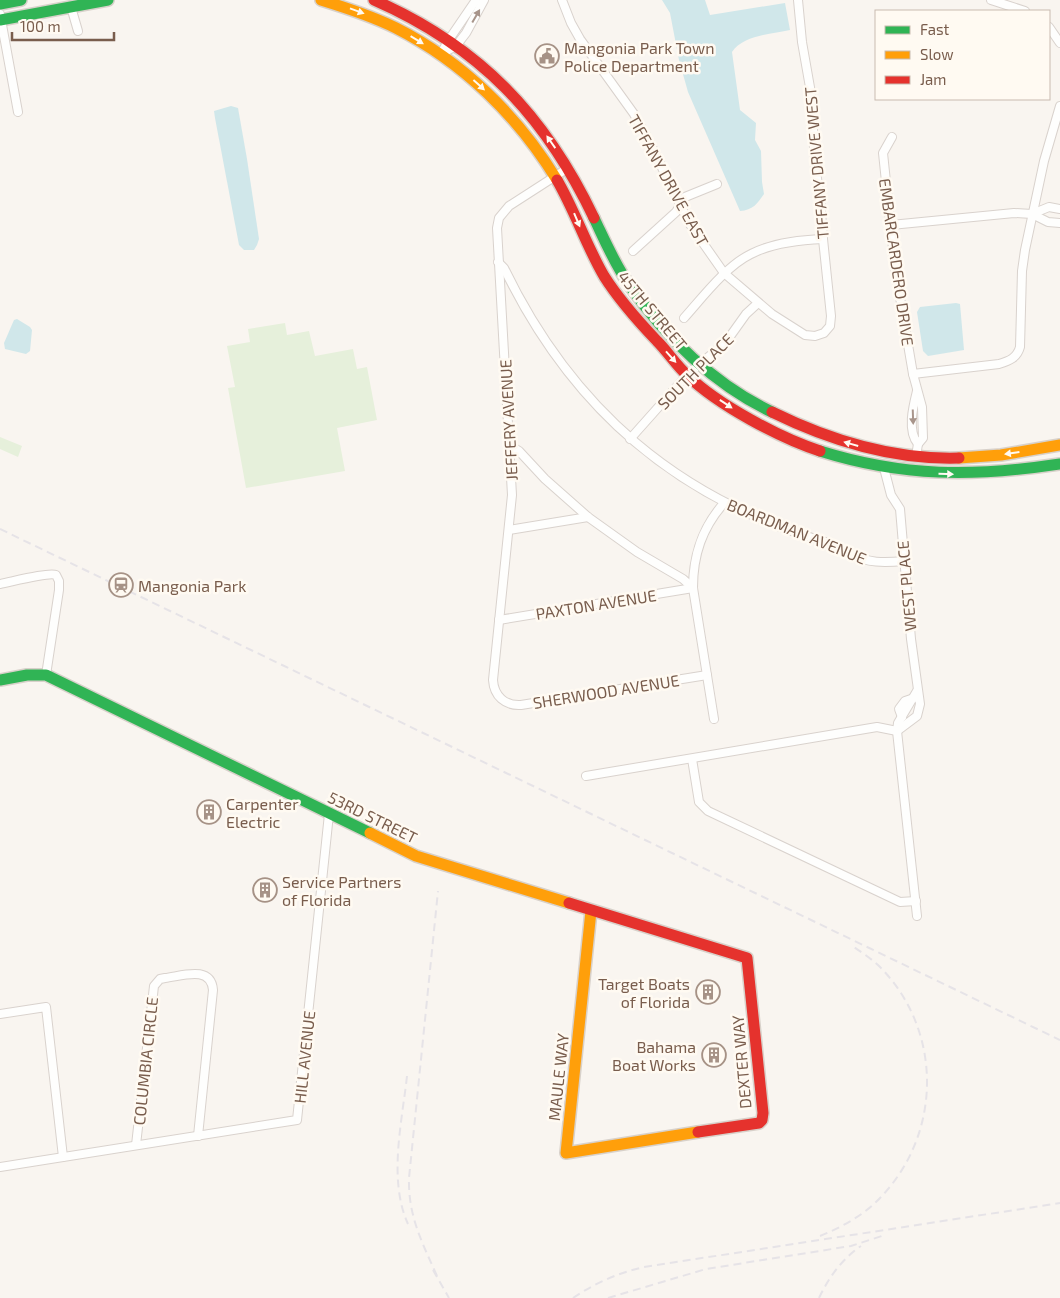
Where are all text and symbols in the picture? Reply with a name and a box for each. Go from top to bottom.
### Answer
one-way arrow [350,8,365,15]
one-way arrow [472,8,480,23]
scale bar [12,10,115,42]
legend [875,10,1050,100]
text: 100 m [20,17,61,35]
text: Fast [920,20,950,38]
one-way arrow [410,35,423,44]
place label: Mangonia Park Town Police Department [564,38,714,75]
public building icon: Mangonia Park Town Police Department [534,43,560,69]
text: Slow [920,45,954,63]
text: Jam [920,70,946,88]
one-way arrow [472,79,484,91]
street label: TIFFANY DRIVE WEST [800,86,832,240]
street label: TIFFANY DRIVE EAST [625,111,713,249]
one-way arrow [546,135,556,149]
street label: EMBARCARDERO DRIVE [876,177,918,347]
one-way arrow [574,213,582,227]
street label: 45TH STREET [614,267,692,353]
street label: SOUTH PLACE [653,329,737,413]
one-way arrow [665,350,677,362]
street label: JEFFERY AVENUE [495,359,521,481]
one-way arrow [719,399,733,409]
one-way arrow [909,410,917,426]
one-way arrow [843,439,858,447]
one-way arrow [1004,449,1020,457]
one-way arrow [939,470,955,478]
street label: BOARDMAN AVENUE [725,494,869,568]
street label: WEST PLACE [893,540,919,632]
station icon: Mangonia Park [108,572,134,598]
place label: Mangonia Park [138,576,246,595]
street label: PAXTON AVENUE [534,585,658,623]
street label: SHERWOOD AVENUE [531,670,681,712]
street label: 53RD STREET [325,787,421,847]
place label: Carpenter Electric [226,794,299,831]
building icon: Carpenter Electric [196,799,222,825]
place label: Service Partners of Florida [282,872,401,909]
building icon: Service Partners of Florida [252,877,278,903]
place label: Target Boats of Florida [598,974,690,1011]
building icon: Target Boats of Florida [695,979,721,1005]
street label: COLUMBIA CIRCLE [129,996,161,1126]
street label: HILL AVENUE [290,1010,318,1104]
street label: DEXTER WAY [727,1014,755,1110]
street label: MAULE WAY [544,1032,572,1122]
place label: Bahama Boat Works [612,1037,696,1074]
building icon: Bahama Boat Works [701,1042,727,1068]

